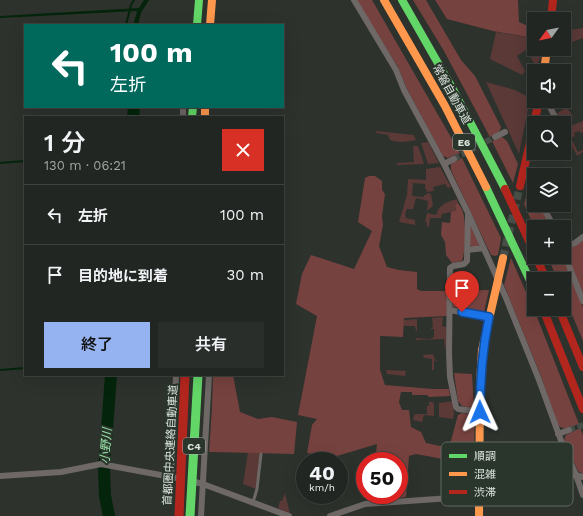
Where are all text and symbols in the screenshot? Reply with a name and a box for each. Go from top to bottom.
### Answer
north arrow [527,12,571,56]
map controls [527,12,571,316]
text: 100 m [110,36,193,69]
icon: left [44,40,96,92]
street label: 常磐自動車道 [430,62,473,126]
button: sound [527,64,571,108]
text: 左折 [110,74,146,95]
button: search [527,116,571,160]
text: 1 分 [44,129,85,157]
button: close [222,129,264,171]
road number: E6 [453,134,475,150]
text: 130 m · 06:21 [44,158,126,173]
button: layers [527,168,571,212]
icon: left [44,204,66,226]
text: 100 m [220,206,264,224]
text: 左折 [78,207,108,225]
button: + [527,220,571,264]
icon: arrive [44,264,66,286]
text: 30 m [227,266,264,284]
text: 目的地に到着 [78,267,168,285]
pin [445,271,479,312]
button: − [527,272,571,316]
icon: arrive [451,277,473,299]
button: 終了 [44,322,150,368]
button: 共有 [158,322,264,368]
street label: 首都圏中央連絡自動車道 [161,384,180,506]
position arrow [459,391,501,433]
water label: 小野川 [98,426,114,464]
road number: C4 [183,438,205,454]
legend [441,442,573,506]
text: 順調 [474,450,496,463]
speed limit sign: 50 [356,452,408,504]
text: 40 [309,461,335,485]
text: 混雑 [474,468,496,481]
text: km/h [309,482,335,493]
text: 渋滞 [474,486,496,499]

